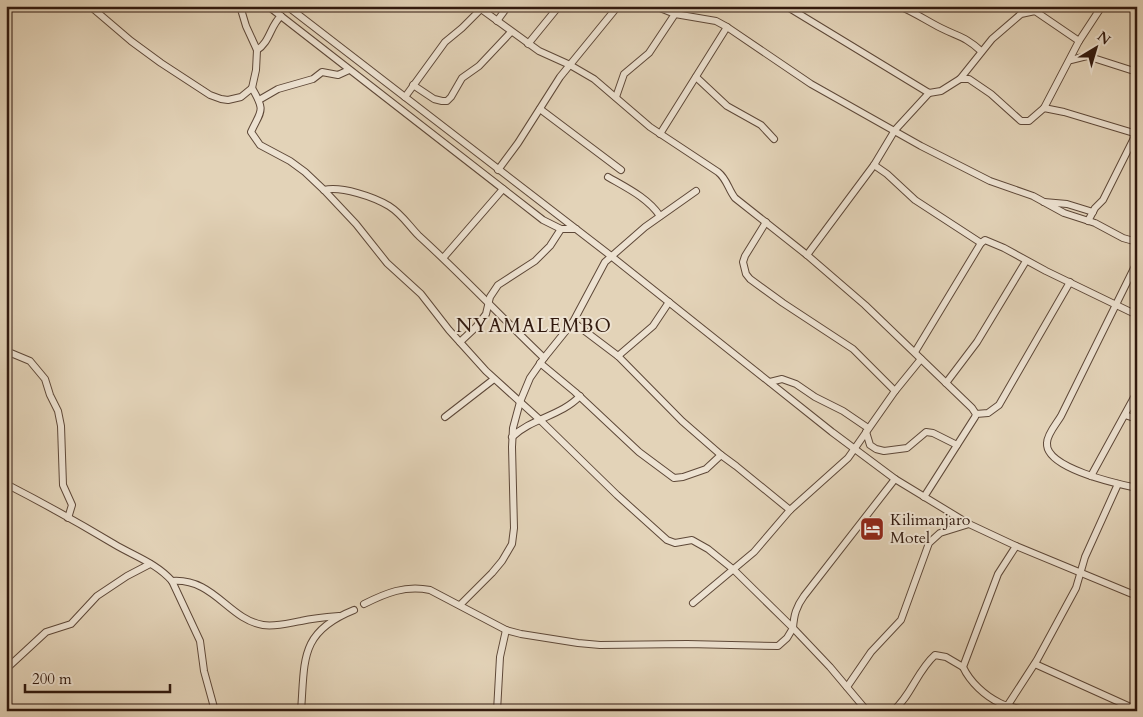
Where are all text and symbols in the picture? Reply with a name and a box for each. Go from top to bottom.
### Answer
north arrow [1070,22,1120,72]
text: N [1093,27,1114,49]
district label: NYAMALEMBO [456,313,612,339]
place label: Kilimanjaro Motel [890,509,971,549]
hotel icon: Kilimanjaro Motel [859,516,885,542]
scale bar [25,662,170,694]
text: 200 m [32,669,72,689]

